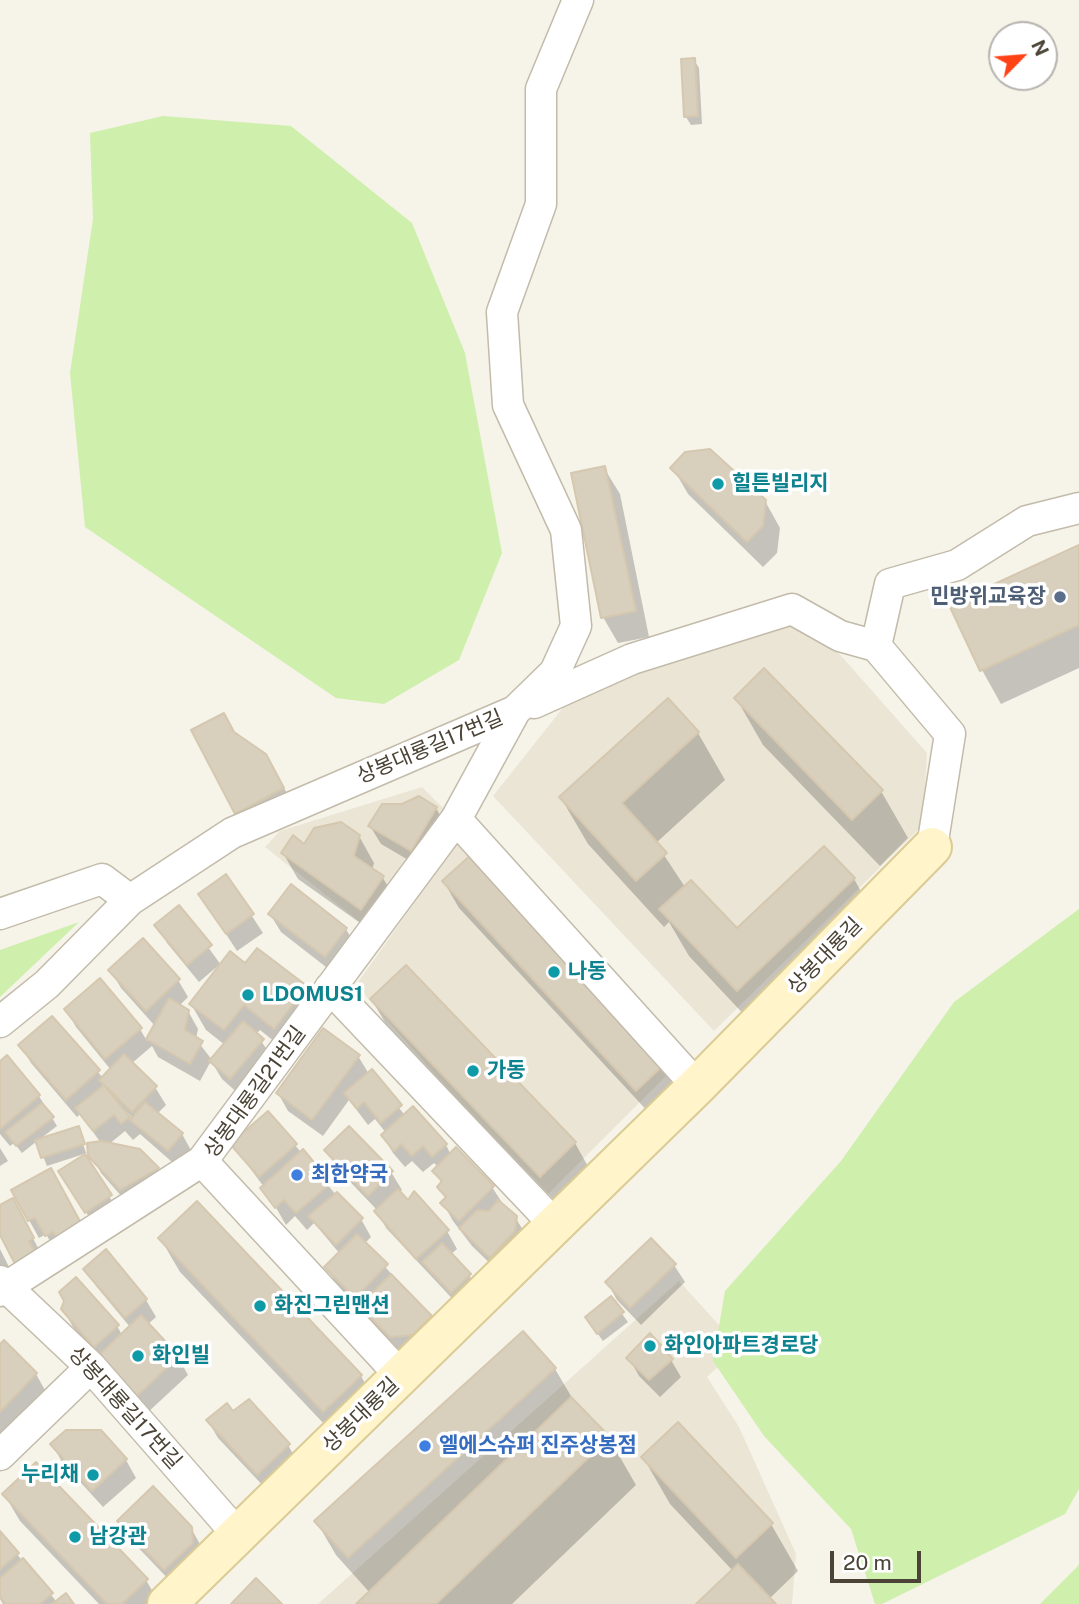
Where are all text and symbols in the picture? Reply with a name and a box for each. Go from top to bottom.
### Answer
north arrow [988,21,1058,91]
text: N [1027,37,1053,59]
place label: 힐튼빌리지 [732,471,829,497]
marker: 힐튼빌리지 [710,476,726,492]
place label: 민방위교육장 [930,584,1046,610]
marker: 민방위교육장 [1052,589,1068,605]
street label: 상봉대룡길17번길 [353,705,507,789]
street label: 상봉대룡길 [782,913,868,999]
place label: 나동 [568,959,607,985]
marker: 나동 [546,964,562,980]
place label: LDOMUS1 [262,982,363,1008]
marker: LDOMUS1 [240,987,256,1003]
street label: 상봉대룡길21번길 [199,1021,311,1163]
place label: 가동 [487,1058,526,1084]
marker: 가동 [465,1063,481,1079]
place label: 최한약국 [311,1162,388,1188]
marker: 최한약국 [289,1167,305,1183]
place label: 화진그린맨션 [274,1293,390,1319]
marker: 화진그린맨션 [252,1298,268,1314]
place label: 화인아파트경로당 [664,1333,819,1359]
marker: 화인아파트경로당 [642,1338,658,1354]
street label: 상봉대룡길17번길 [63,1341,187,1475]
place label: 화인빌 [152,1343,210,1369]
marker: 화인빌 [130,1348,146,1364]
street label: 상봉대룡길 [318,1372,404,1458]
place label: 엘에스슈퍼 진주상봉점 [439,1433,637,1459]
marker: 엘에스슈퍼 진주상봉점 [417,1438,433,1454]
place label: 누리채 [21,1462,79,1488]
marker: 누리채 [85,1467,101,1483]
place label: 남강관 [89,1524,147,1550]
marker: 남강관 [67,1529,83,1545]
scale bar [834,1538,925,1582]
text: 20 m [843,1550,892,1575]

